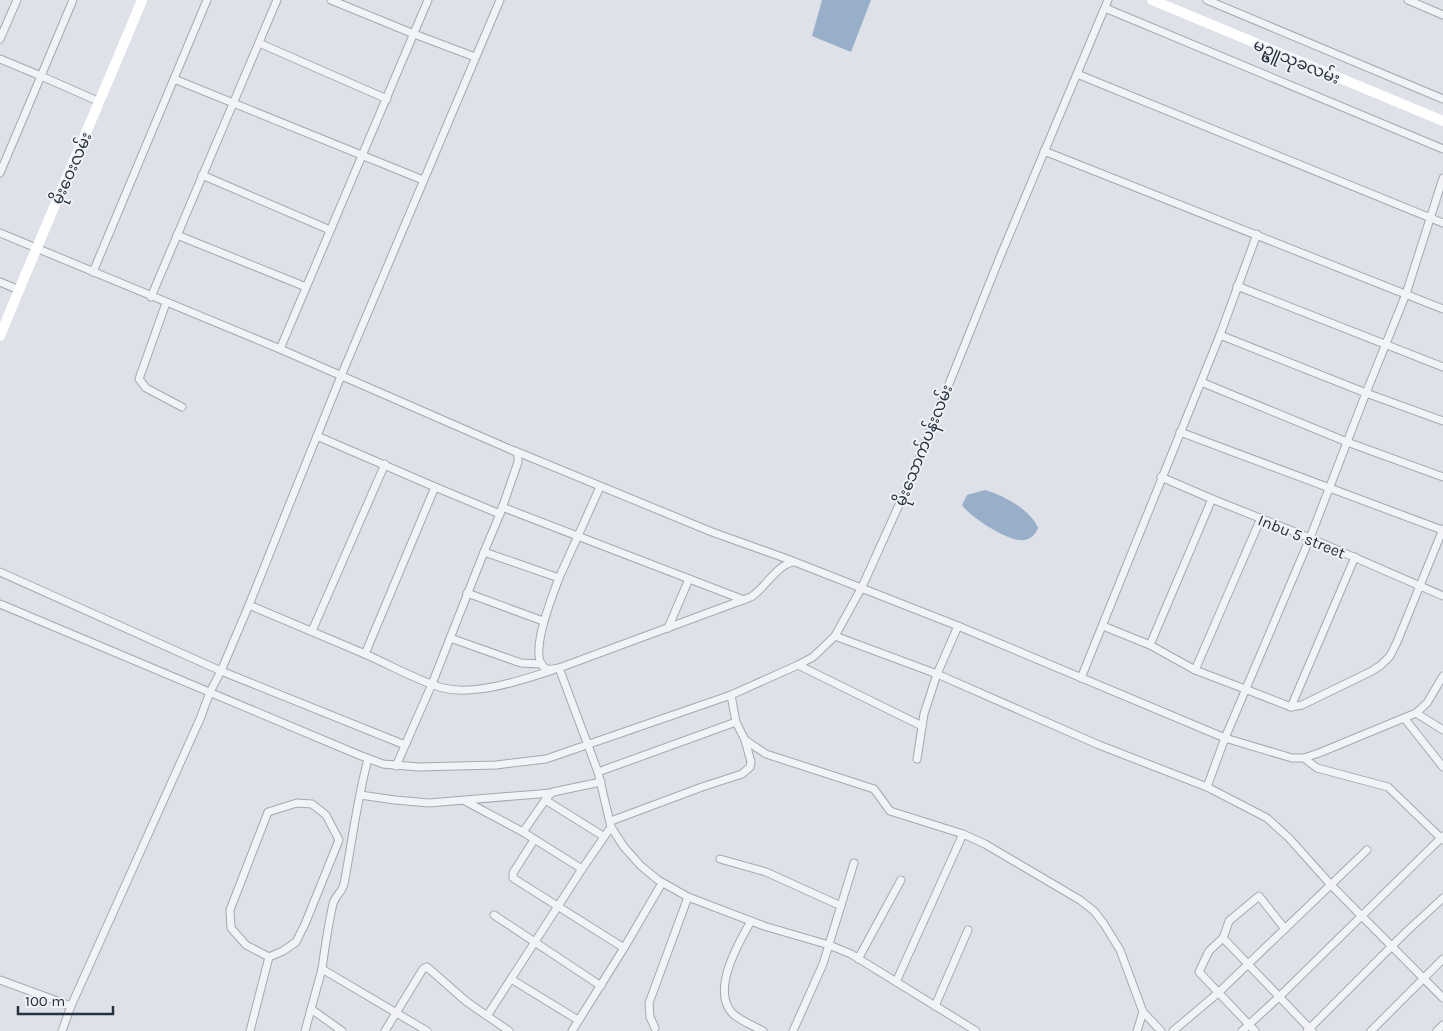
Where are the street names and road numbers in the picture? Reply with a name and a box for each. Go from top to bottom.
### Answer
street label: မဥ္ဇူသုခလမ်း [1249,33,1344,93]
street label: မိုးဝေးလမ်း [45,128,100,209]
street label: မိုးသောက်ပန်းလမ်း [889,381,961,511]
street label: Inbu 5 street [1255,510,1348,563]

